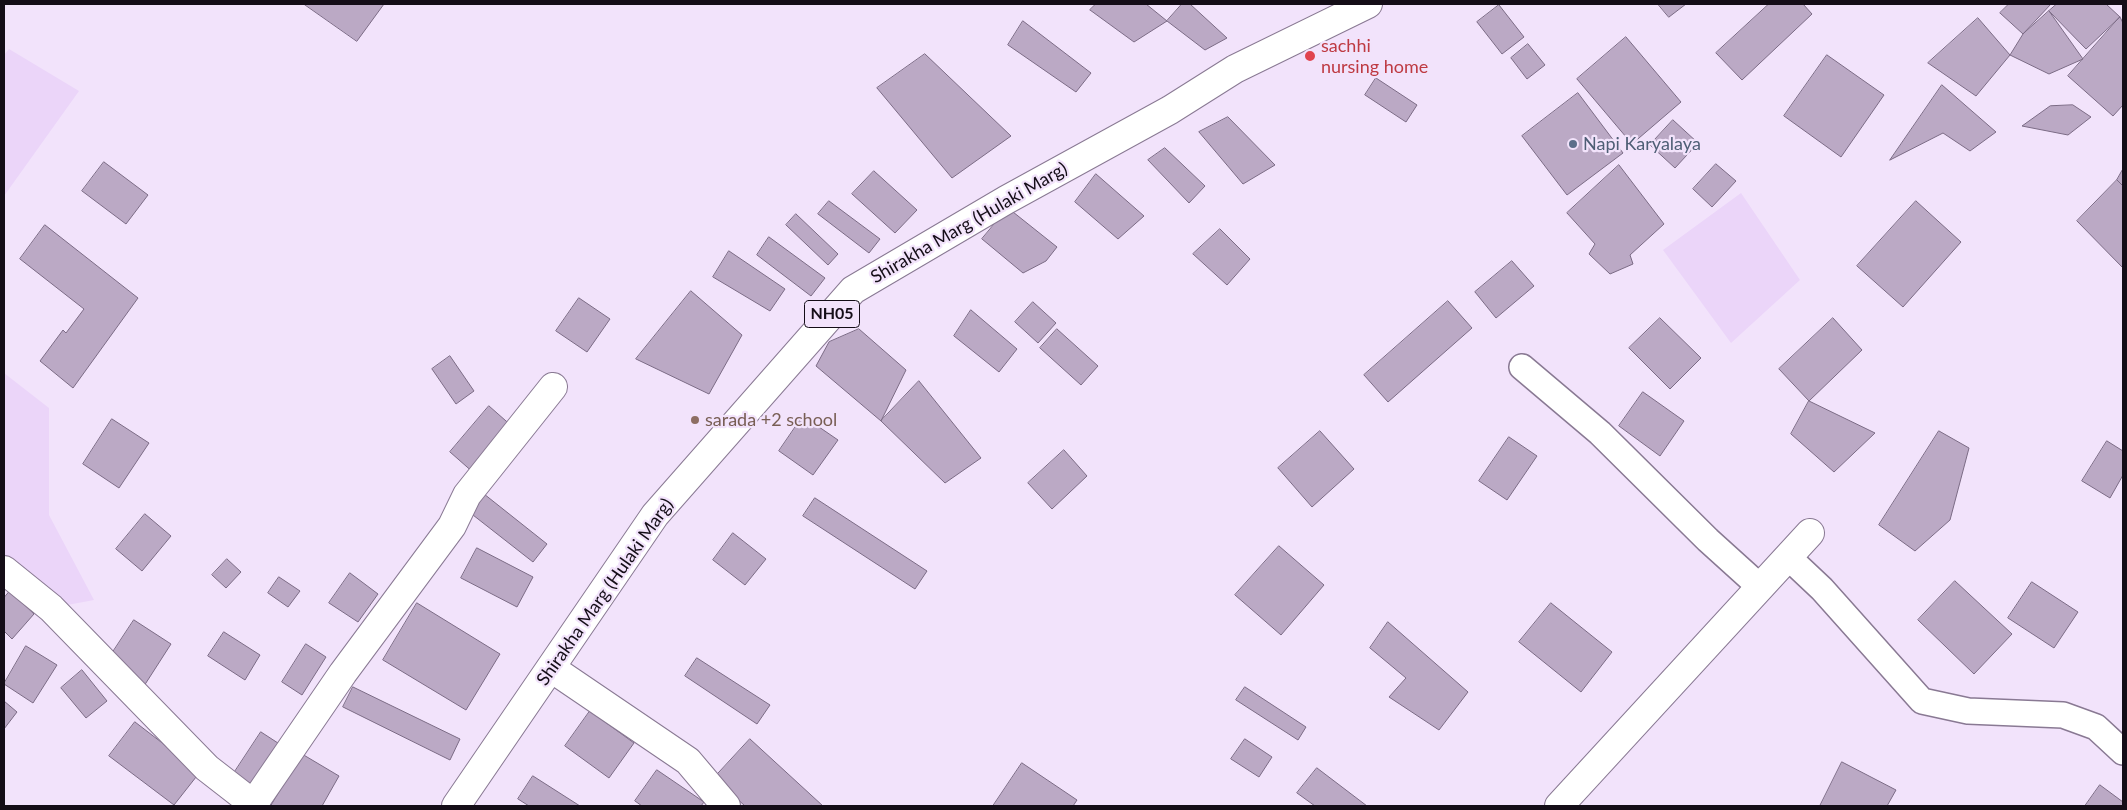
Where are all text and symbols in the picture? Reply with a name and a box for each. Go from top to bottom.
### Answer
place label: sachhi nursing home [1321,35,1428,78]
marker: sachhi nursing home [1303,49,1317,63]
place label: Napi Karyalaya [1583,133,1701,155]
marker: Napi Karyalaya [1567,138,1579,150]
street label: Shirakha Marg (Hulaki Marg) [867,158,1071,288]
road number: NH05 [804,300,860,328]
place label: sarada +2 school [705,409,837,431]
marker: sarada +2 school [689,414,701,426]
street label: Shirakha Marg (Hulaki Marg) [532,494,678,690]

